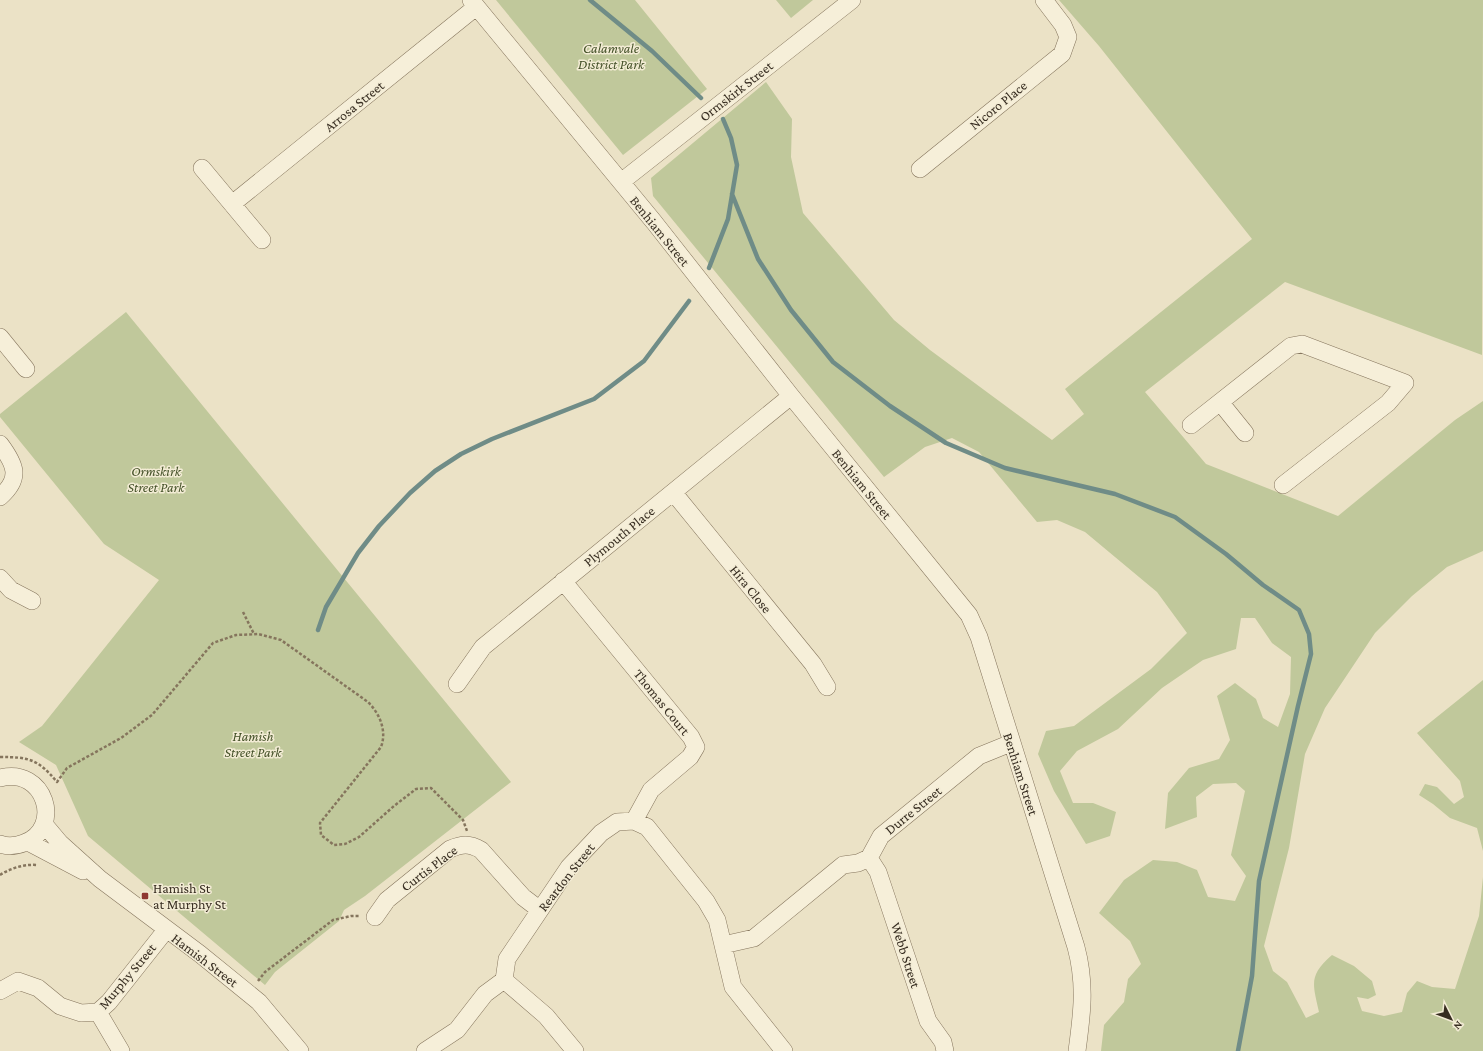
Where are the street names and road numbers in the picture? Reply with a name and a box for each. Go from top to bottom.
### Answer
street label: Ormskirk Street [696,57,776,125]
street label: Arrosa Street [321,77,387,135]
street label: Nicoro Place [966,77,1030,133]
street label: Benhiam Street [627,193,693,270]
street label: Benhiam Street [829,446,895,523]
street label: Plymouth Place [580,503,658,569]
street label: Hira Close [727,562,775,616]
street label: Thomas Court [631,666,694,738]
street label: Benhiam Street [1000,731,1042,818]
street label: Durre Street [882,782,945,838]
street label: Reardon Street [534,839,598,914]
street label: Curtis Place [398,842,460,894]
street label: Webb Street [888,920,924,990]
street label: Hamish Street [169,930,242,990]
street label: Murphy Street [95,940,159,1012]

